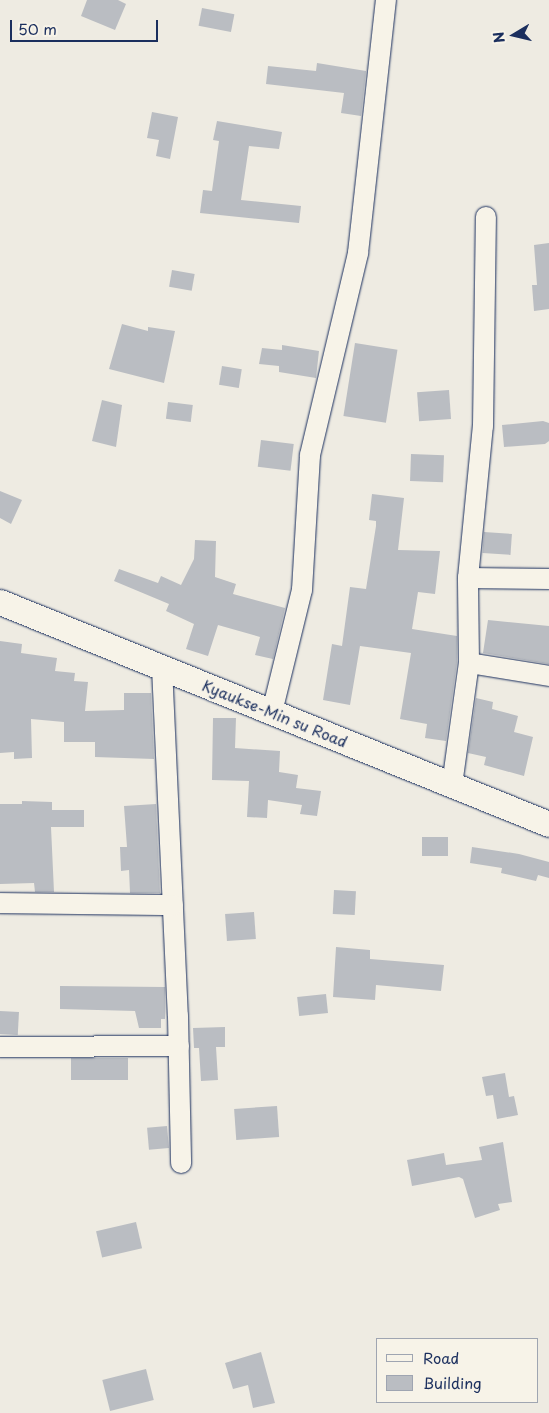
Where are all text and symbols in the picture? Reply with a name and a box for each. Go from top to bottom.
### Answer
scale bar [12,10,160,42]
north arrow [489,10,539,60]
text: 50 m [18,17,57,40]
text: N [487,30,510,45]
street label: Kyaukse-Min su Road [199,675,351,751]
legend [376,1338,539,1403]
text: Road [423,1346,459,1369]
text: Building [423,1371,482,1394]

